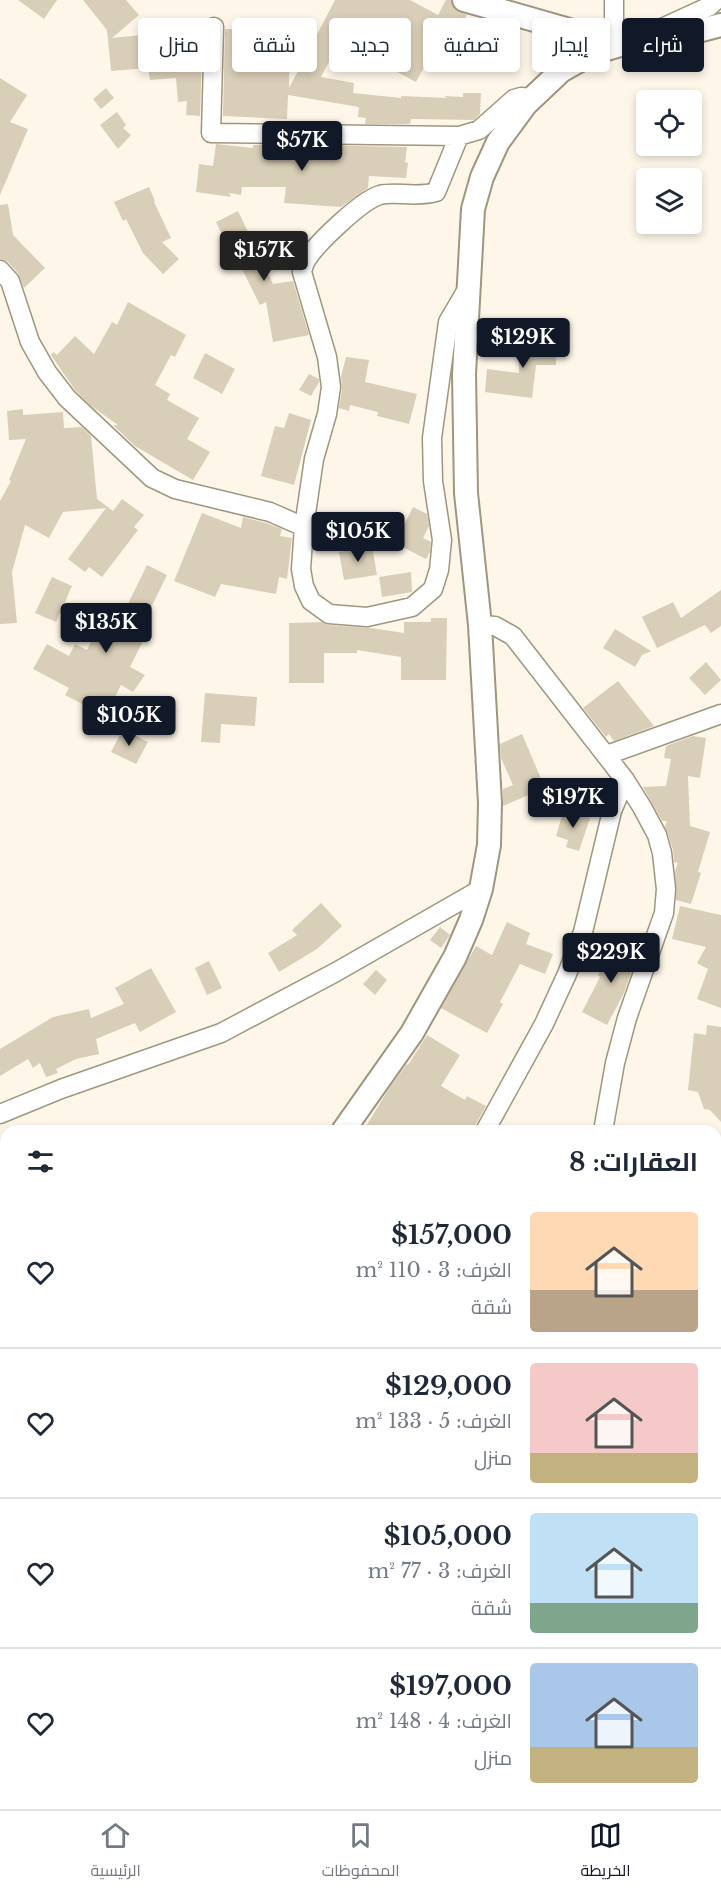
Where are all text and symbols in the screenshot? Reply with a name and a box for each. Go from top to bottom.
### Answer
chip: منزل [138,18,220,72]
chip: شقة [232,18,317,72]
chip: جديد [329,18,411,72]
chip: تصفية [423,18,520,72]
chip: إيجار [532,18,610,72]
chip: شراء [622,18,704,72]
map controls [636,90,702,234]
button: locate [636,90,702,156]
pin: $57K [266,121,338,172]
text: $57K [276,128,328,152]
button: layers [636,168,702,234]
pin: $157K [222,231,306,282]
text: $157K [234,238,294,262]
pin: $129K [481,318,565,369]
text: $129K [491,325,555,349]
pin: $105K [316,512,400,563]
text: $105K [325,519,391,543]
pin: $135K [64,603,148,654]
text: $135K [75,610,137,634]
pin: $105K [87,696,171,747]
text: $105K [96,703,162,727]
pin: $197K [531,778,615,829]
text: $197K [542,785,604,809]
pin: $229K [569,933,653,984]
text: $229K [577,940,645,964]
icon: filters [24,1145,57,1178]
text: العقارات: 8 [569,1146,698,1178]
text: $157,000 [391,1219,512,1251]
icon: home [578,1236,650,1308]
icon: heart [24,1256,57,1289]
text: الغرف: 3 · 110 m² [356,1258,512,1282]
text: شقة [471,1295,512,1319]
text: $129,000 [385,1370,512,1402]
icon: home [578,1387,650,1459]
icon: heart [24,1407,57,1440]
text: الغرف: 5 · 133 m² [355,1409,512,1433]
text: منزل [474,1446,512,1470]
text: $105,000 [384,1520,512,1552]
icon: home [578,1537,650,1609]
icon: heart [24,1557,57,1590]
text: الغرف: 3 · 77 m² [368,1559,512,1583]
text: شقة [471,1596,512,1620]
text: $197,000 [389,1670,512,1702]
icon: home [578,1687,650,1759]
icon: heart [24,1707,57,1740]
text: الغرف: 4 · 148 m² [356,1709,512,1733]
text: منزل [474,1746,512,1770]
tab: الرئيسية [91,1819,141,1885]
tab: المحفوظات [322,1819,400,1885]
tab: الخريطة [581,1819,631,1885]

